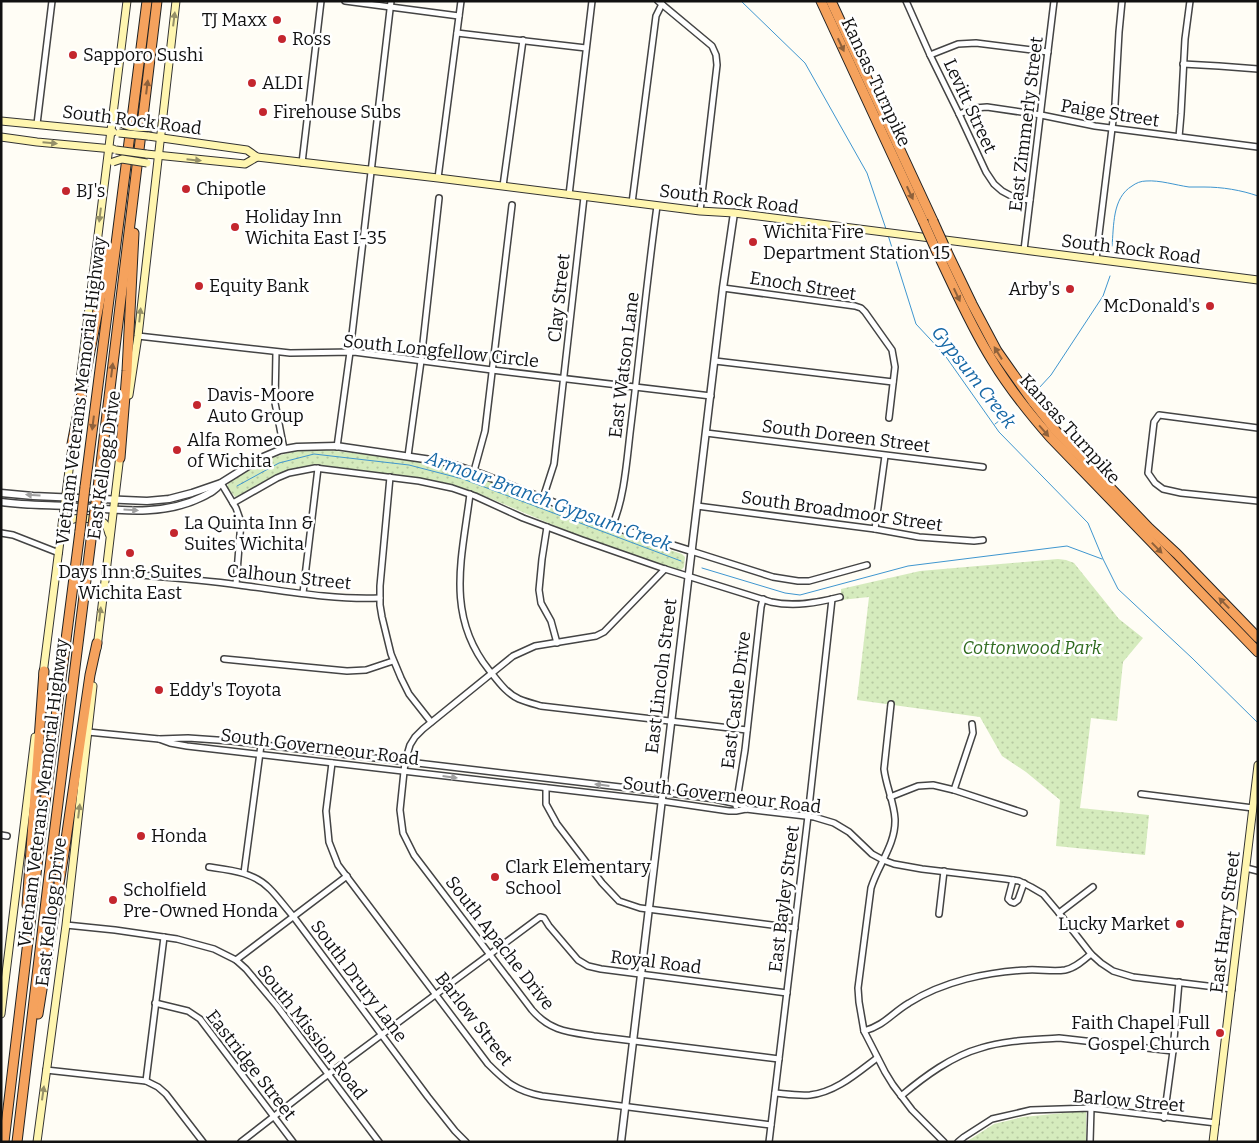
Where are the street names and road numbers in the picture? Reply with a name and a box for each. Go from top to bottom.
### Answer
street label: Kansas Turnpike [836,14,916,150]
street label: East Zimmerly Street [1004,35,1048,213]
street label: Levitt Street [939,55,1002,157]
street label: Paige Street [1059,94,1161,132]
street label: South Rock Road [61,101,203,139]
street label: South Rock Road [658,180,800,218]
street label: South Rock Road [1060,230,1202,268]
street label: Vietnam Veterans Memorial Highway [51,235,111,547]
street label: Clay Street [543,252,575,344]
street label: Enoch Street [748,267,858,305]
street label: East Watson Lane [604,291,644,439]
street label: South Longfellow Circle [342,330,540,372]
street label: Kansas Turnpike [1015,370,1125,488]
street label: East Kellogg Drive [83,389,125,541]
street label: South Doreen Street [761,415,932,457]
street label: South Broadmoor Street [740,486,945,536]
street label: Calhoun Street [226,560,353,595]
street label: East Lincoln Street [641,597,681,755]
street label: East Castle Drive [717,630,755,770]
street label: Vietnam Veterans Memorial Highway [13,637,73,949]
street label: South Governeour Road [220,724,421,770]
street label: South Governeour Road [622,772,823,818]
street label: East Bayley Street [764,824,804,974]
street label: East Kellogg Drive [31,836,71,988]
street label: East Harry Street [1205,849,1245,994]
street label: South Apache Drive [441,872,559,1014]
street label: South Drury Lane [306,916,412,1046]
street label: Royal Road [609,946,703,979]
street label: South Mission Road [253,960,372,1104]
street label: Barlow Street [431,968,518,1071]
street label: Eastridge Street [201,1006,301,1125]
street label: Barlow Street [1072,1085,1187,1117]

